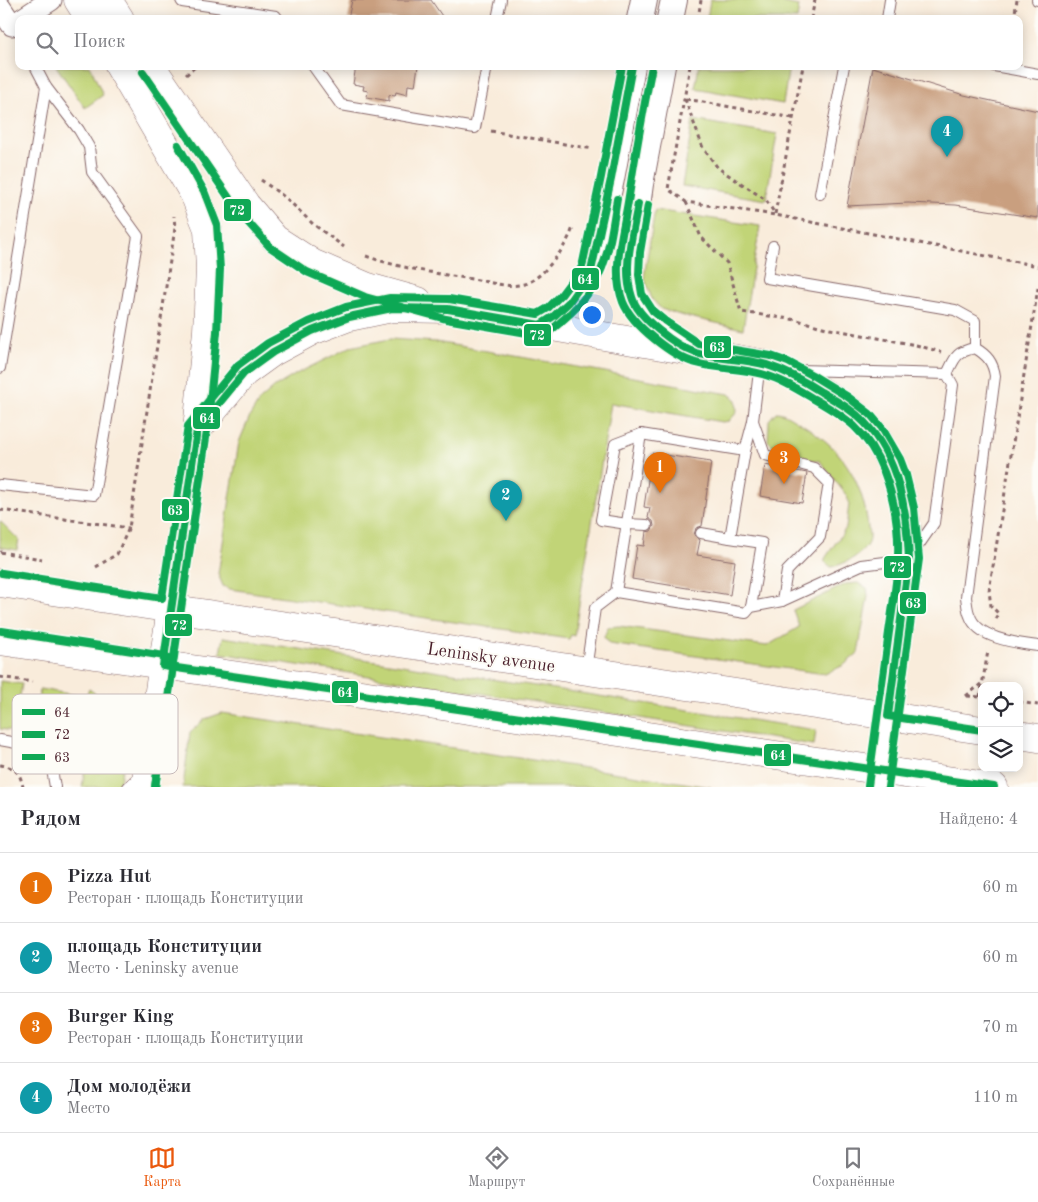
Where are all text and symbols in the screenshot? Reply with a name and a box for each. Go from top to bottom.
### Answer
search box [15,15,1023,70]
icon: search [33,29,61,57]
text: Поиск [73,33,125,52]
pin: 4 [931,116,963,157]
line badge: 72 [223,198,252,222]
text: 72 [229,204,245,218]
line badge: 64 [571,267,600,291]
text: 64 [577,273,593,287]
your location [579,302,605,328]
line badge: 72 [523,323,552,347]
text: 72 [529,329,545,343]
line badge: 63 [703,335,732,359]
text: 63 [709,341,725,355]
line badge: 64 [192,406,221,430]
text: 64 [199,412,215,426]
pin: 3 [768,443,800,484]
pin: 1 [644,452,676,493]
pin: 2 [490,480,522,521]
line badge: 63 [161,498,190,522]
text: 63 [167,504,183,518]
line badge: 72 [883,555,912,579]
text: 72 [889,561,905,575]
line badge: 63 [899,591,927,615]
text: 63 [905,597,921,611]
line badge: 72 [164,613,193,637]
text: 72 [171,619,187,633]
street label: Leninsky avenue [426,640,556,676]
line badge: 64 [331,680,359,704]
map controls [978,682,1023,772]
button: locate [978,682,1023,727]
text: 64 [337,686,353,700]
legend [12,694,178,774]
text: 64 [54,706,70,720]
button: layers [978,727,1023,772]
text: 72 [54,728,70,742]
line badge: 64 [763,743,792,767]
text: 64 [770,749,786,763]
text: 63 [54,751,70,765]
text: Рядом [20,809,81,830]
text: Найдено: 4 [939,812,1018,828]
text: Pizza Hut [67,868,151,887]
text: 1 [31,880,41,896]
text: 60 m [982,880,1018,896]
text: Ресторан · площадь Конституции [67,891,303,907]
text: площадь Конституции [67,938,262,957]
text: 2 [31,950,41,966]
text: 60 m [982,950,1018,966]
text: Место · Leninsky avenue [67,961,239,977]
text: Burger King [67,1008,174,1027]
text: 3 [31,1020,41,1036]
text: 70 m [982,1020,1018,1036]
text: Ресторан · площадь Конституции [67,1031,303,1047]
text: Дом молодёжи [67,1078,191,1097]
text: 4 [31,1090,41,1106]
text: 110 m [973,1090,1018,1106]
text: Место [67,1101,110,1117]
tab: Карта [143,1144,181,1191]
tab: Маршрут [468,1144,525,1191]
tab: Сохранённые [812,1144,895,1191]

